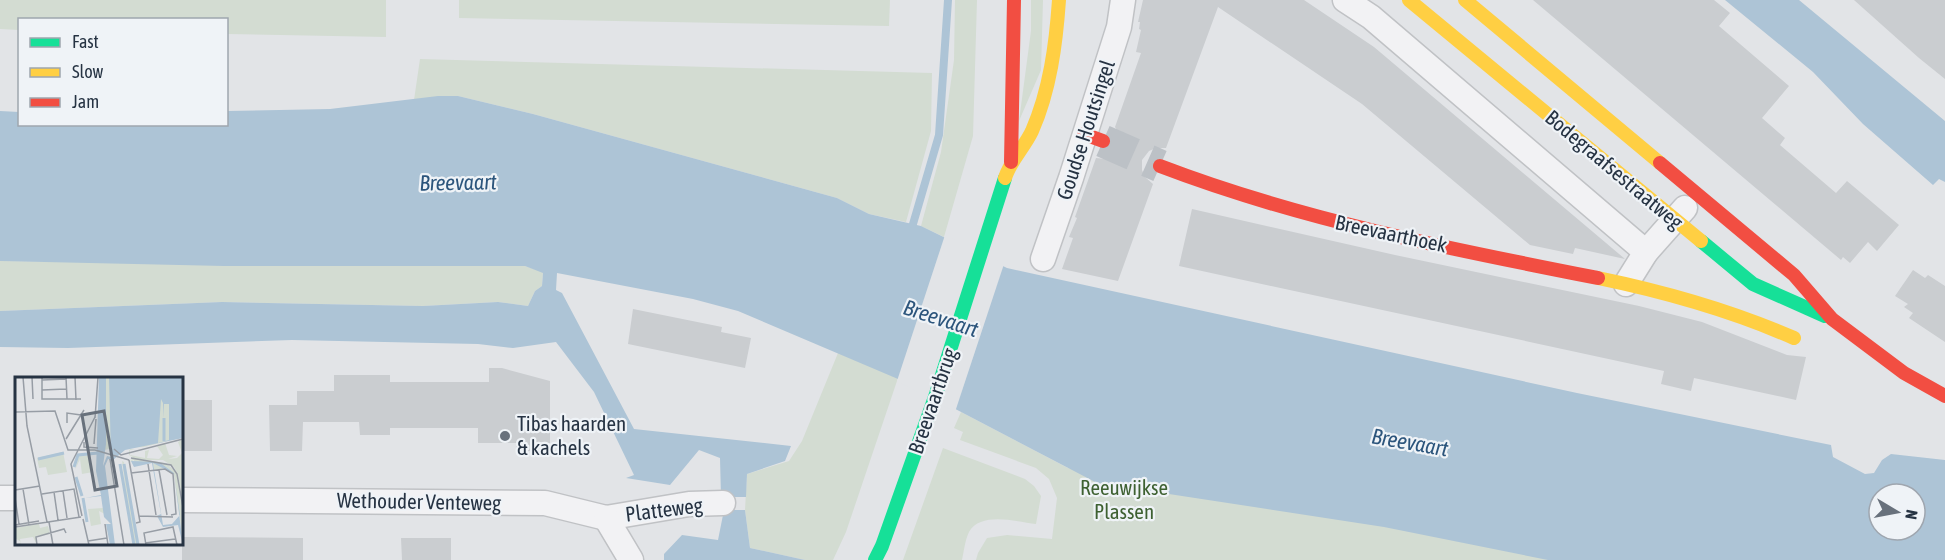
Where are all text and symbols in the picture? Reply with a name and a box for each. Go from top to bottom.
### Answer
legend [18,18,228,126]
text: Fast [72,31,99,52]
street label: Goudse Houtsingel [1051,56,1119,203]
text: Slow [72,61,103,82]
text: Jam [72,91,99,112]
street label: Bodegraafsestraatweg [1541,105,1688,234]
water label: Breevaart [419,168,498,196]
street label: Breevaarthoek [1333,209,1449,257]
water label: Breevaart [900,294,982,343]
street label: Breevaartbrug [903,345,961,457]
inset map [15,377,183,545]
place label: Tibas haarden & kachels [517,411,626,459]
water label: Breevaart [1370,422,1451,462]
marker: Tibas haarden & kachels [498,429,512,443]
park label: Reeuwijkse Plassen [1080,475,1168,523]
north arrow [1867,482,1927,542]
street label: Wethouder Venteweg [337,488,501,514]
street label: Platteweg [624,492,704,526]
text: N [1902,508,1921,521]

